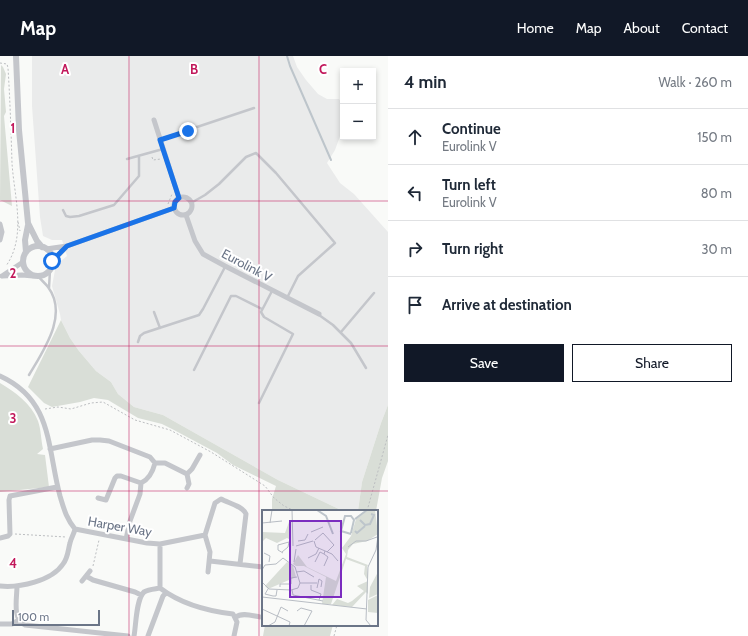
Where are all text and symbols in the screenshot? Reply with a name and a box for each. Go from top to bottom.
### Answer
text: Map [20,17,56,40]
text: Home [517,19,554,37]
text: Map [576,19,601,37]
text: About [623,19,660,37]
text: Contact [682,19,728,37]
text: A [61,61,70,77]
text: B [190,61,198,77]
text: C [319,61,327,77]
map controls [340,68,376,140]
button: + [340,68,376,104]
text: 4 min [404,72,447,92]
text: Walk · 260 m [659,74,732,90]
button: − [340,104,376,140]
text: 1 [11,120,15,136]
text: Continue [442,120,501,138]
route end [179,122,197,140]
icon: ahead [404,126,426,148]
text: 150 m [697,129,732,145]
text: Eurolink V [442,138,497,154]
text: Turn left [442,176,496,194]
icon: left [404,182,426,204]
text: 80 m [701,185,732,201]
text: Eurolink V [442,194,497,210]
icon: right [404,238,426,260]
text: Turn right [442,240,503,258]
text: 30 m [702,241,732,257]
street label: Eurolink V [219,245,275,285]
route start [43,252,61,270]
text: 2 [10,265,17,281]
icon: arrive [404,294,426,316]
text: Arrive at destination [442,296,572,314]
button: Save [404,344,564,382]
button: Share [572,344,732,382]
text: 3 [9,410,17,426]
inset map [262,510,378,626]
street label: Harper Way [87,513,154,540]
text: 4 [9,555,17,571]
scale bar [12,608,100,627]
text: 100 m [18,610,49,624]

